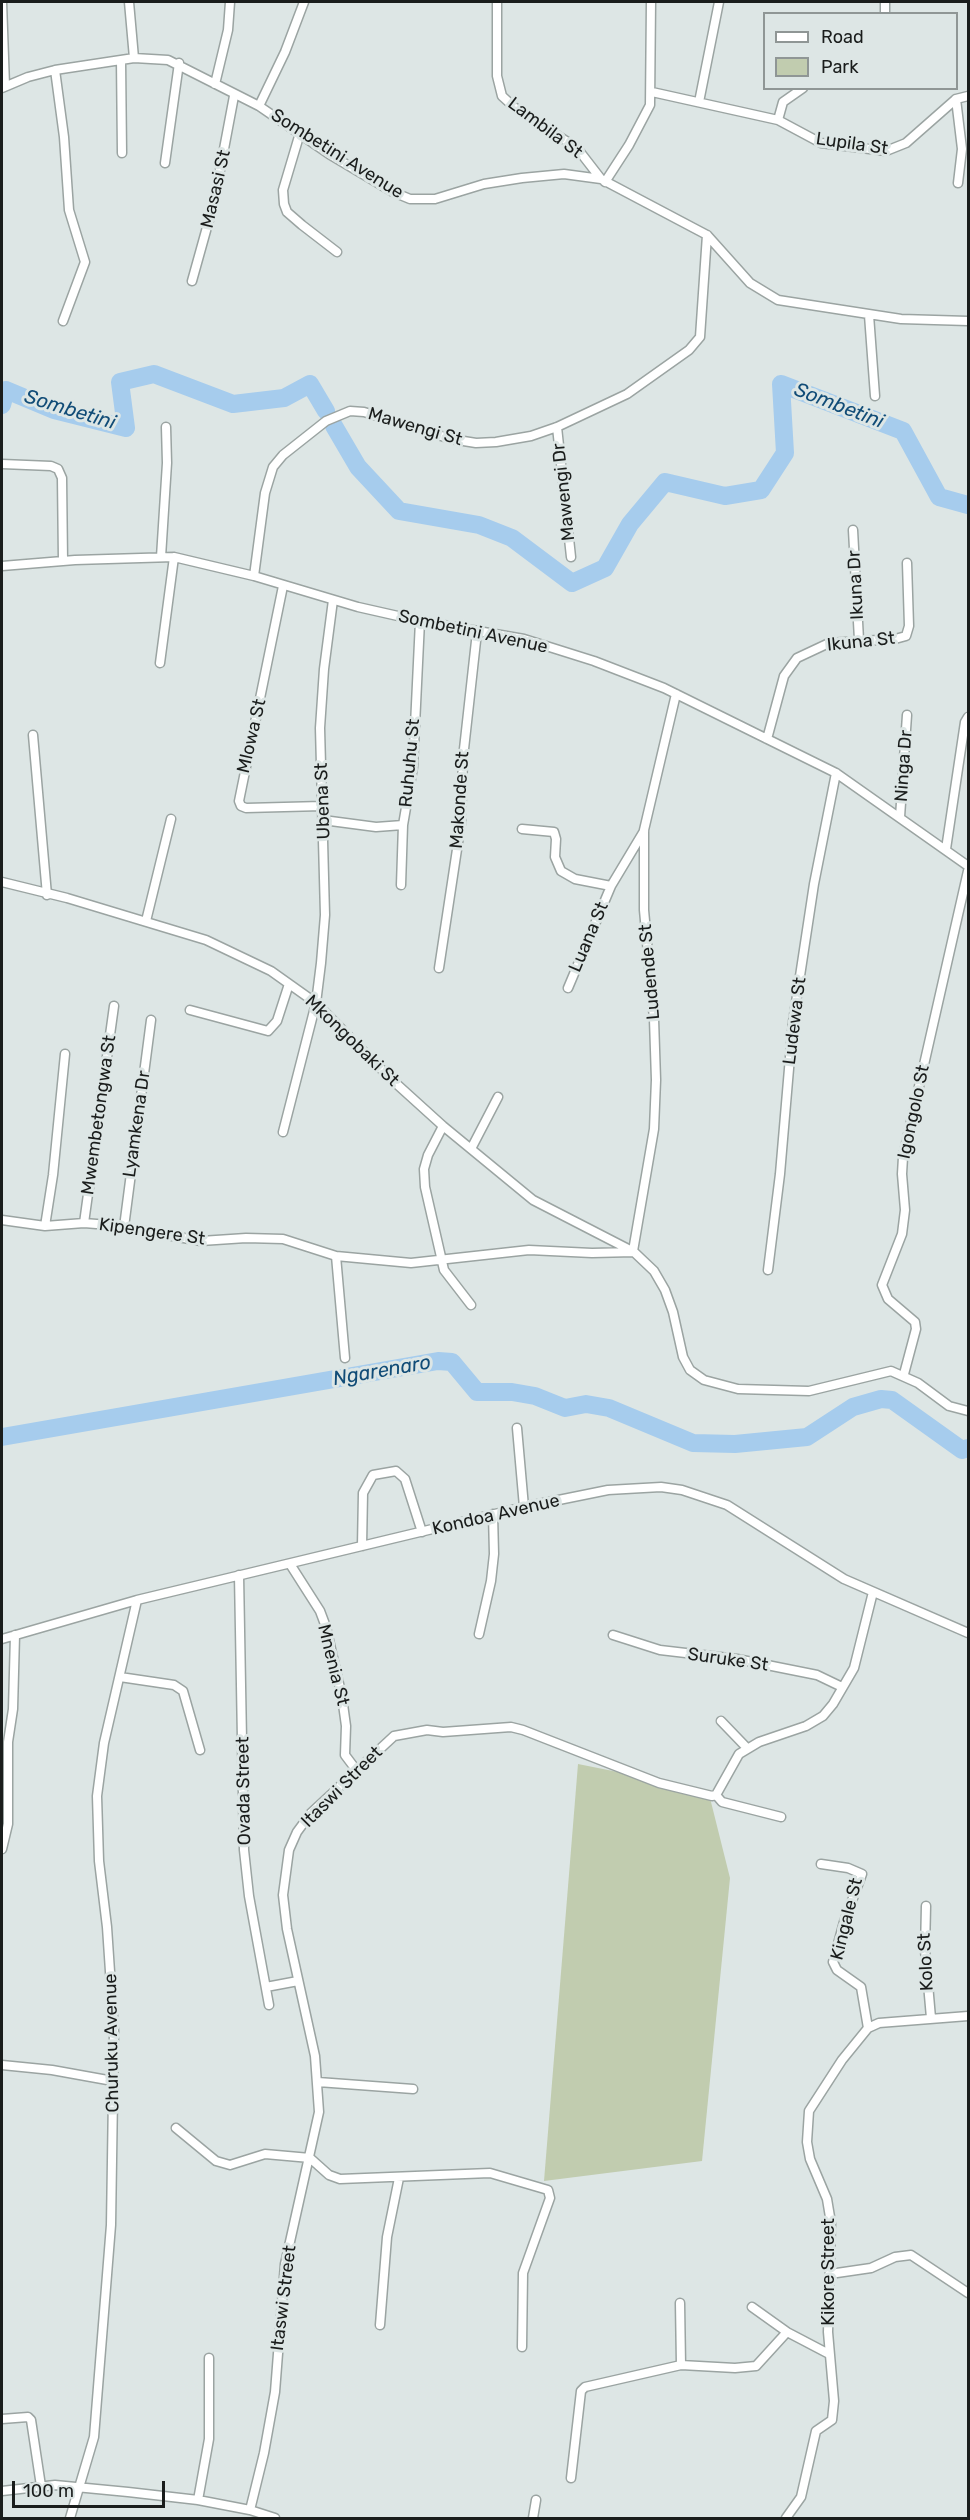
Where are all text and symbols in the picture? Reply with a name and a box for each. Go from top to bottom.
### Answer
legend [763,12,958,90]
text: Road [821,26,864,48]
text: Park [821,56,858,78]
street label: Lambila St [503,93,587,163]
street label: Sombetini Avenue [267,104,407,204]
street label: Lupila St [814,128,890,160]
street label: Masasi St [197,148,235,230]
water label: Sombetini [791,378,887,434]
water label: Sombetini [21,385,119,435]
street label: Mawengi St [365,403,465,451]
street label: Mawengi Dr [548,442,580,542]
street label: Ikuna Dr [843,550,869,620]
street label: Sombetini Avenue [396,606,550,658]
street label: Ikuna St [826,628,896,656]
street label: Mlowa St [233,697,271,775]
street label: Ruhuhu St [395,718,425,808]
street label: Ninga Dr [891,729,917,803]
street label: Makonde St [446,750,474,850]
street label: Ubena St [311,762,335,840]
street label: Luana St [565,899,613,975]
street label: Ludende St [635,923,665,1021]
street label: Ludewa St [779,976,811,1066]
street label: Mkongobaki St [300,991,404,1091]
street label: Mwembetongwa St [77,1034,121,1196]
street label: Igongolo St [894,1063,934,1161]
street label: Lyamkena Dr [119,1069,155,1179]
street label: Kipengere St [97,1214,207,1250]
water label: Ngarenaro [331,1351,433,1391]
street label: Kondoa Avenue [430,1490,562,1540]
street label: Mnenia St [312,1622,354,1708]
street label: Suruke St [686,1644,770,1676]
street label: Ovada Street [232,1736,256,1846]
street label: Itaswi Street [297,1742,387,1832]
street label: Kingale St [826,1876,868,1962]
street label: Kolo St [914,1932,938,1992]
street label: Churuku Avenue [100,1973,124,2113]
street label: Kikore Street [818,2218,840,2326]
street label: Itaswi Street [267,2244,301,2352]
scale bar [15,2469,168,2507]
text: 100 m [23,2480,74,2502]

